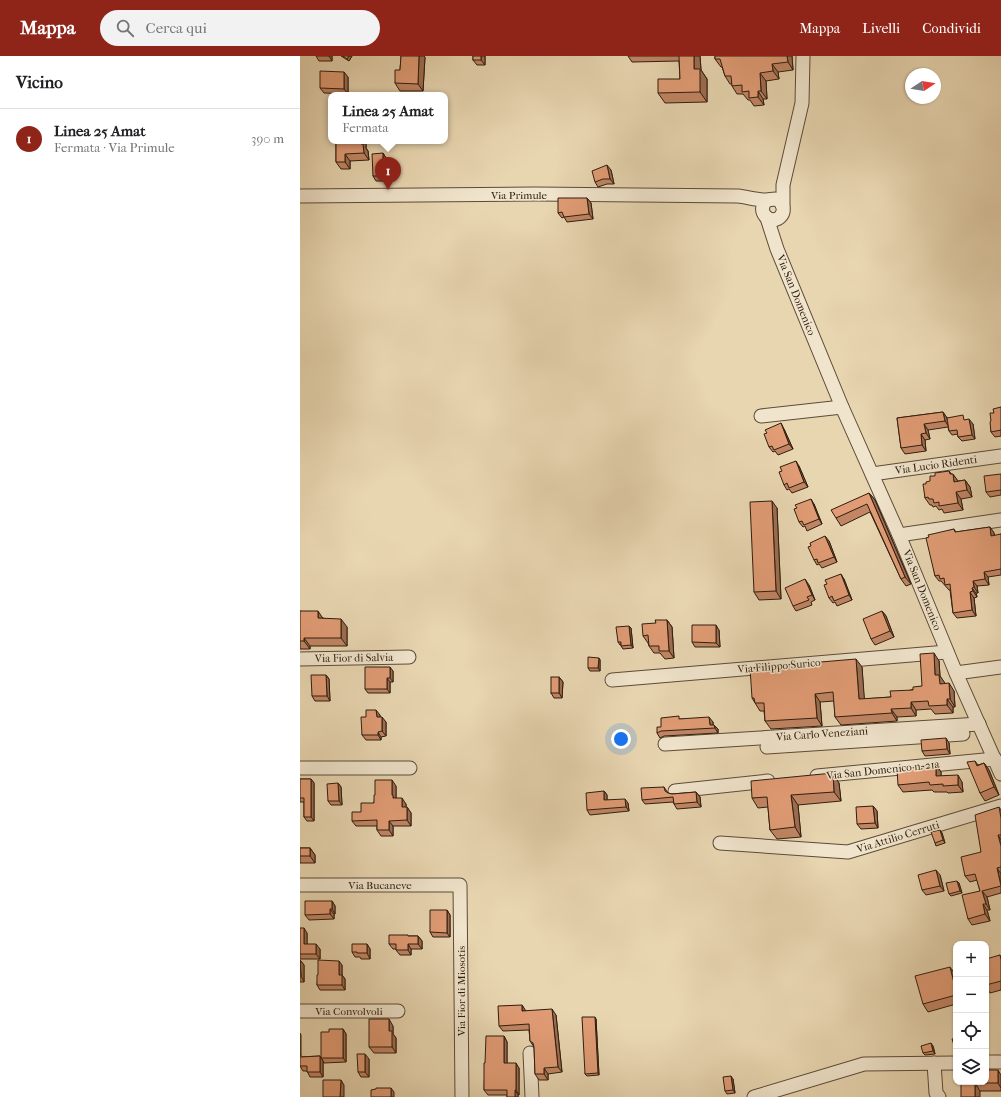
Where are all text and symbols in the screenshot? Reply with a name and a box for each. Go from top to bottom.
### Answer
search box [100,10,380,46]
text: Mappa [20,17,76,39]
icon: search [114,17,136,39]
text: Cerca qui [146,19,207,37]
text: Mappa [799,20,840,37]
text: Livelli [862,20,900,37]
text: Condividi [922,20,981,37]
north arrow [905,68,941,104]
text: Vicino [16,72,63,92]
popup [328,92,448,144]
text: Linea 25 Amat [342,102,434,120]
text: Fermata [342,120,389,135]
text: Linea 25 Amat [54,122,146,140]
text: 1 [27,131,31,146]
text: 390 m [251,131,284,146]
text: Fermata · Via Primule [54,140,175,155]
pin: 1 [375,157,401,190]
street label: Via Primule [490,189,548,202]
street label: Via San Domenico [774,252,818,338]
street label: Via Lucio Ridenti [893,453,979,477]
street label: Via San Domenico [900,547,944,633]
street label: Via Fior di Salvia [314,651,394,665]
street label: Via Filippo Surico [736,656,821,676]
street label: Via Carlo Veneziani [774,724,869,744]
your location [611,729,631,749]
street label: Via San Domenico n. 21a [825,757,941,783]
street label: Via Attilio Cerruti [854,818,942,856]
street label: Via Bucaneve [347,879,412,892]
map controls [953,941,989,1085]
button: + [953,941,989,977]
street label: Via Fior di Miosotis [455,946,468,1037]
button: − [953,977,989,1013]
street label: Via Convolvoli [314,1005,384,1018]
button: locate [953,1013,989,1049]
button: layers [953,1049,989,1085]

